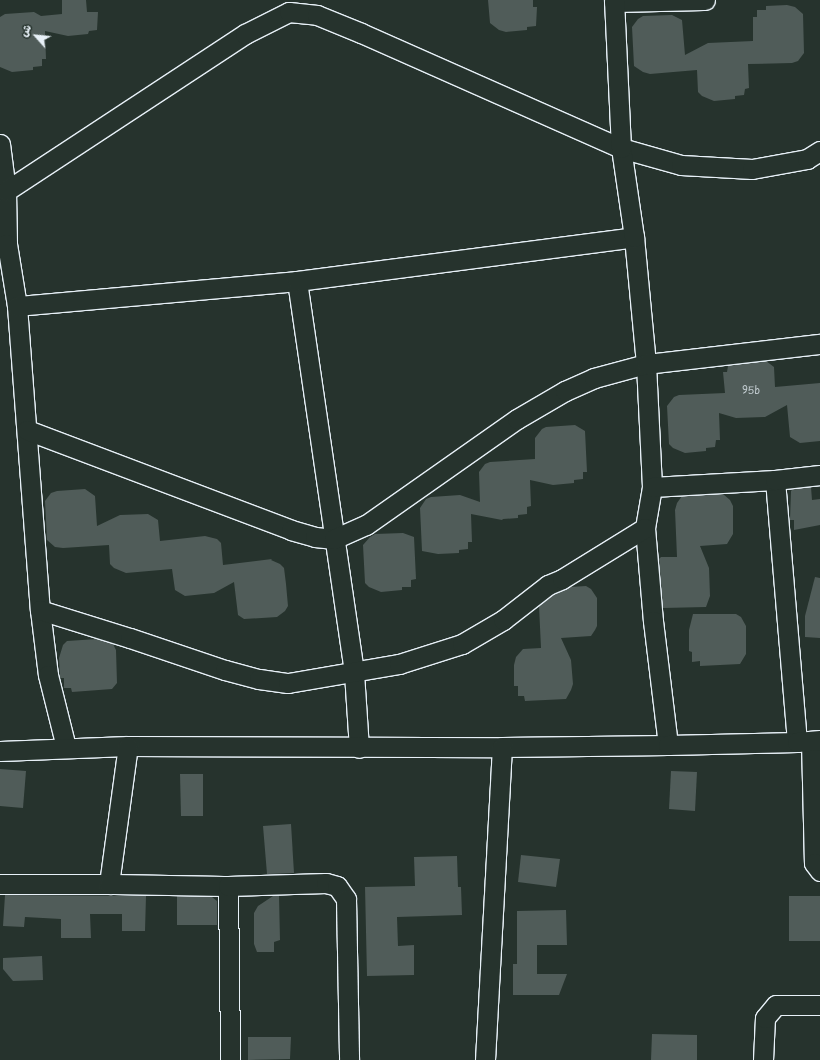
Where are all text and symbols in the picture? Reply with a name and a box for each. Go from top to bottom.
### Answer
north arrow [16,16,56,56]
text: ش [15,21,35,40]
house number: 95b [742,384,760,396]

